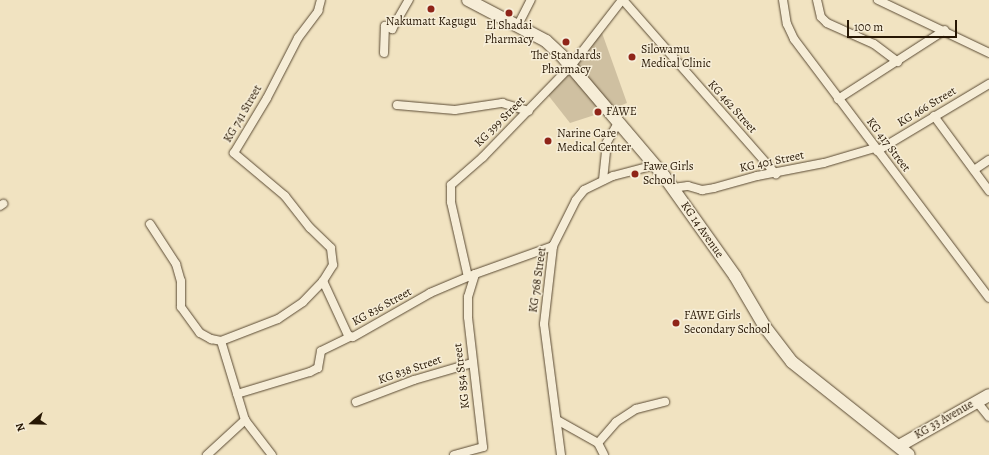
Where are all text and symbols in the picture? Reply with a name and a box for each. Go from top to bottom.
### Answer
marker: Nakumatt Kagugu [426,4,436,14]
marker: El Shadai Pharmacy [504,8,514,18]
scale bar [849,12,959,38]
place label: Nakumatt Kagugu [386,15,476,29]
place label: El Shadai Pharmacy [484,19,534,47]
text: 100 m [854,19,883,35]
marker: The Standards Pharmacy [561,37,571,47]
place label: Silowamu Medical Clinic [641,43,711,71]
place label: The Standards Pharmacy [531,49,601,77]
marker: Silowamu Medical Clinic [626,51,638,63]
street label: KG 462 Street [704,78,760,136]
street label: KG 741 Street [221,83,265,145]
street label: KG 466 Street [895,84,959,130]
street label: KG 399 Street [472,94,528,150]
place label: FAWE [606,105,637,119]
marker: FAWE [593,107,603,117]
street label: KG 417 Street [863,115,913,175]
place label: Narine Care Medical Center [557,127,631,155]
marker: Narine Care Medical Center [542,135,554,147]
street label: KG 401 Street [738,148,806,176]
place label: Fawe Girls School [643,160,694,188]
marker: Fawe Girls School [630,169,640,179]
street label: KG 14 Avenue [677,199,727,261]
street label: KG 768 Street [526,246,550,314]
street label: KG 836 Street [350,285,414,329]
place label: FAWE Girls Secondary School [684,309,770,337]
marker: FAWE Girls Secondary School [671,318,681,328]
street label: KG 854 Street [451,342,473,410]
street label: KG 838 Street [376,352,444,388]
street label: KG 33 Avenue [912,397,976,443]
north arrow [12,403,52,443]
text: N [12,421,29,434]

